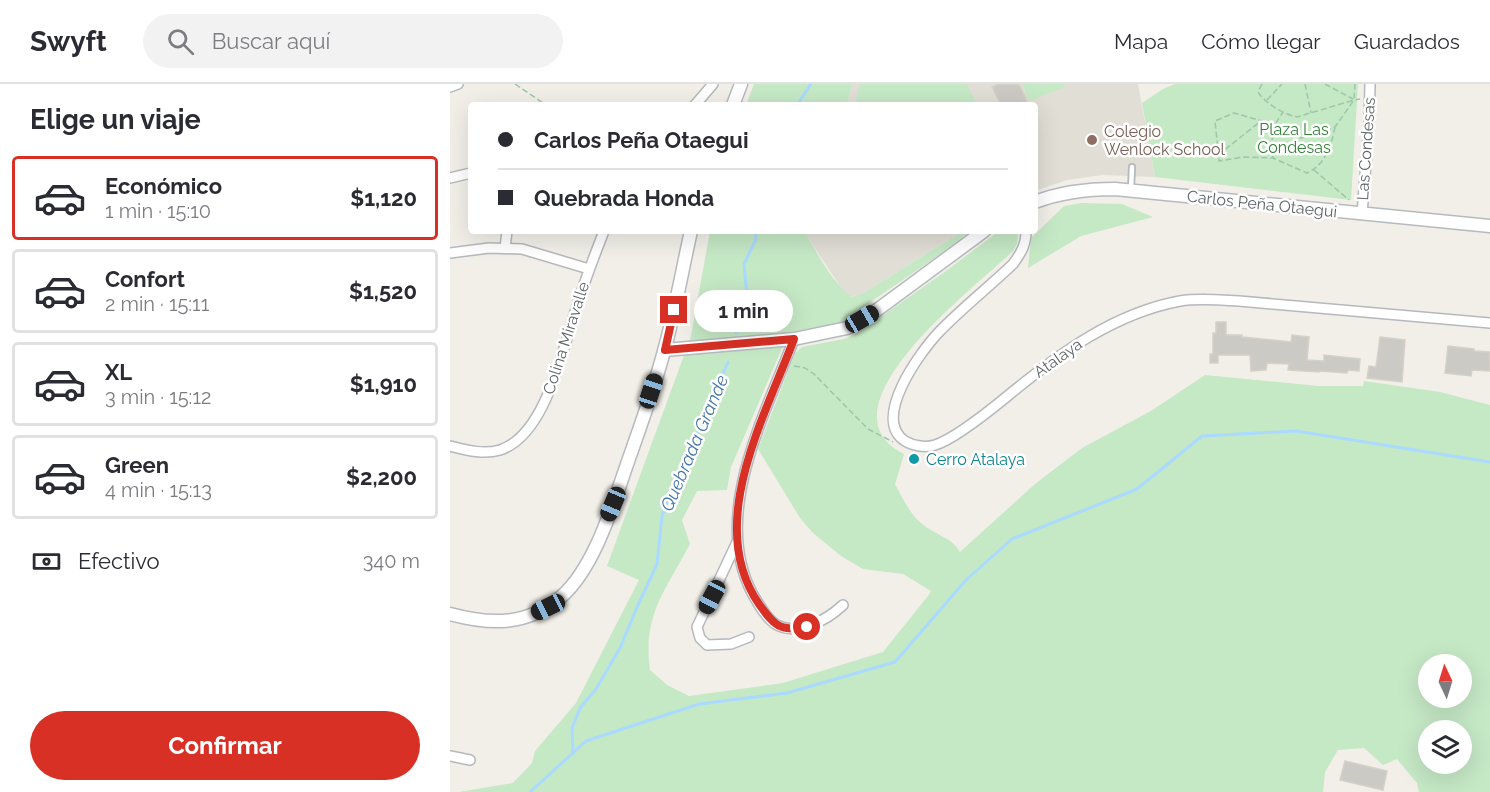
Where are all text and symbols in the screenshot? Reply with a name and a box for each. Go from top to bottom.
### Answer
search box [143,14,563,68]
text: Swyft [30,25,107,58]
icon: search [164,25,197,58]
text: Buscar aquí [212,28,330,54]
text: Mapa [1114,29,1168,54]
text: Cómo llegar [1201,29,1321,54]
text: Guardados [1354,29,1460,54]
street label: Las Condesas [1353,97,1379,201]
text: Elige un viaje [30,104,201,135]
park label: Plaza Las Condesas [1257,120,1331,157]
place label: Colegio Wenlock School [1104,122,1225,159]
text: Carlos Peña Otaegui [534,127,749,153]
marker: Colegio Wenlock School [1085,133,1099,147]
icon: car [33,171,87,225]
text: Económico [105,173,222,199]
text: $1,120 [350,185,417,211]
text: Quebrada Honda [534,185,714,211]
street label: Carlos Peña Otaegui [1186,187,1338,221]
text: 1 min · 15:10 [105,199,211,223]
icon: car [33,264,87,318]
text: Confort [105,266,185,292]
text: $1,520 [349,278,417,304]
street label: Colina Miravalle [539,279,593,397]
callout: 1 min [695,289,794,331]
text: 2 min · 15:11 [105,292,209,316]
route end [660,296,687,323]
text: 1 min [718,299,769,323]
car [842,302,882,336]
street label: Atalaya [1030,335,1086,381]
icon: car [33,357,87,411]
text: XL [105,359,132,385]
text: $1,910 [350,371,417,397]
car [637,371,665,411]
water label: Quebrada Grande [656,371,732,514]
text: 3 min · 15:12 [105,385,211,409]
icon: car [33,450,87,504]
place label: Cerro Atalaya [926,450,1025,469]
text: Green [105,452,169,478]
marker: Cerro Atalaya [907,452,921,466]
text: $2,200 [346,464,417,490]
text: 4 min · 15:13 [105,478,212,502]
car [598,484,628,524]
icon: cash [30,545,63,578]
text: Efectivo [78,548,160,574]
text: 340 m [363,549,420,573]
car [696,577,728,617]
car [528,591,568,623]
route start [793,613,820,640]
north arrow [1418,654,1472,708]
map controls [1418,654,1472,774]
button: Confirmar [30,711,420,780]
button: layers [1418,720,1472,774]

